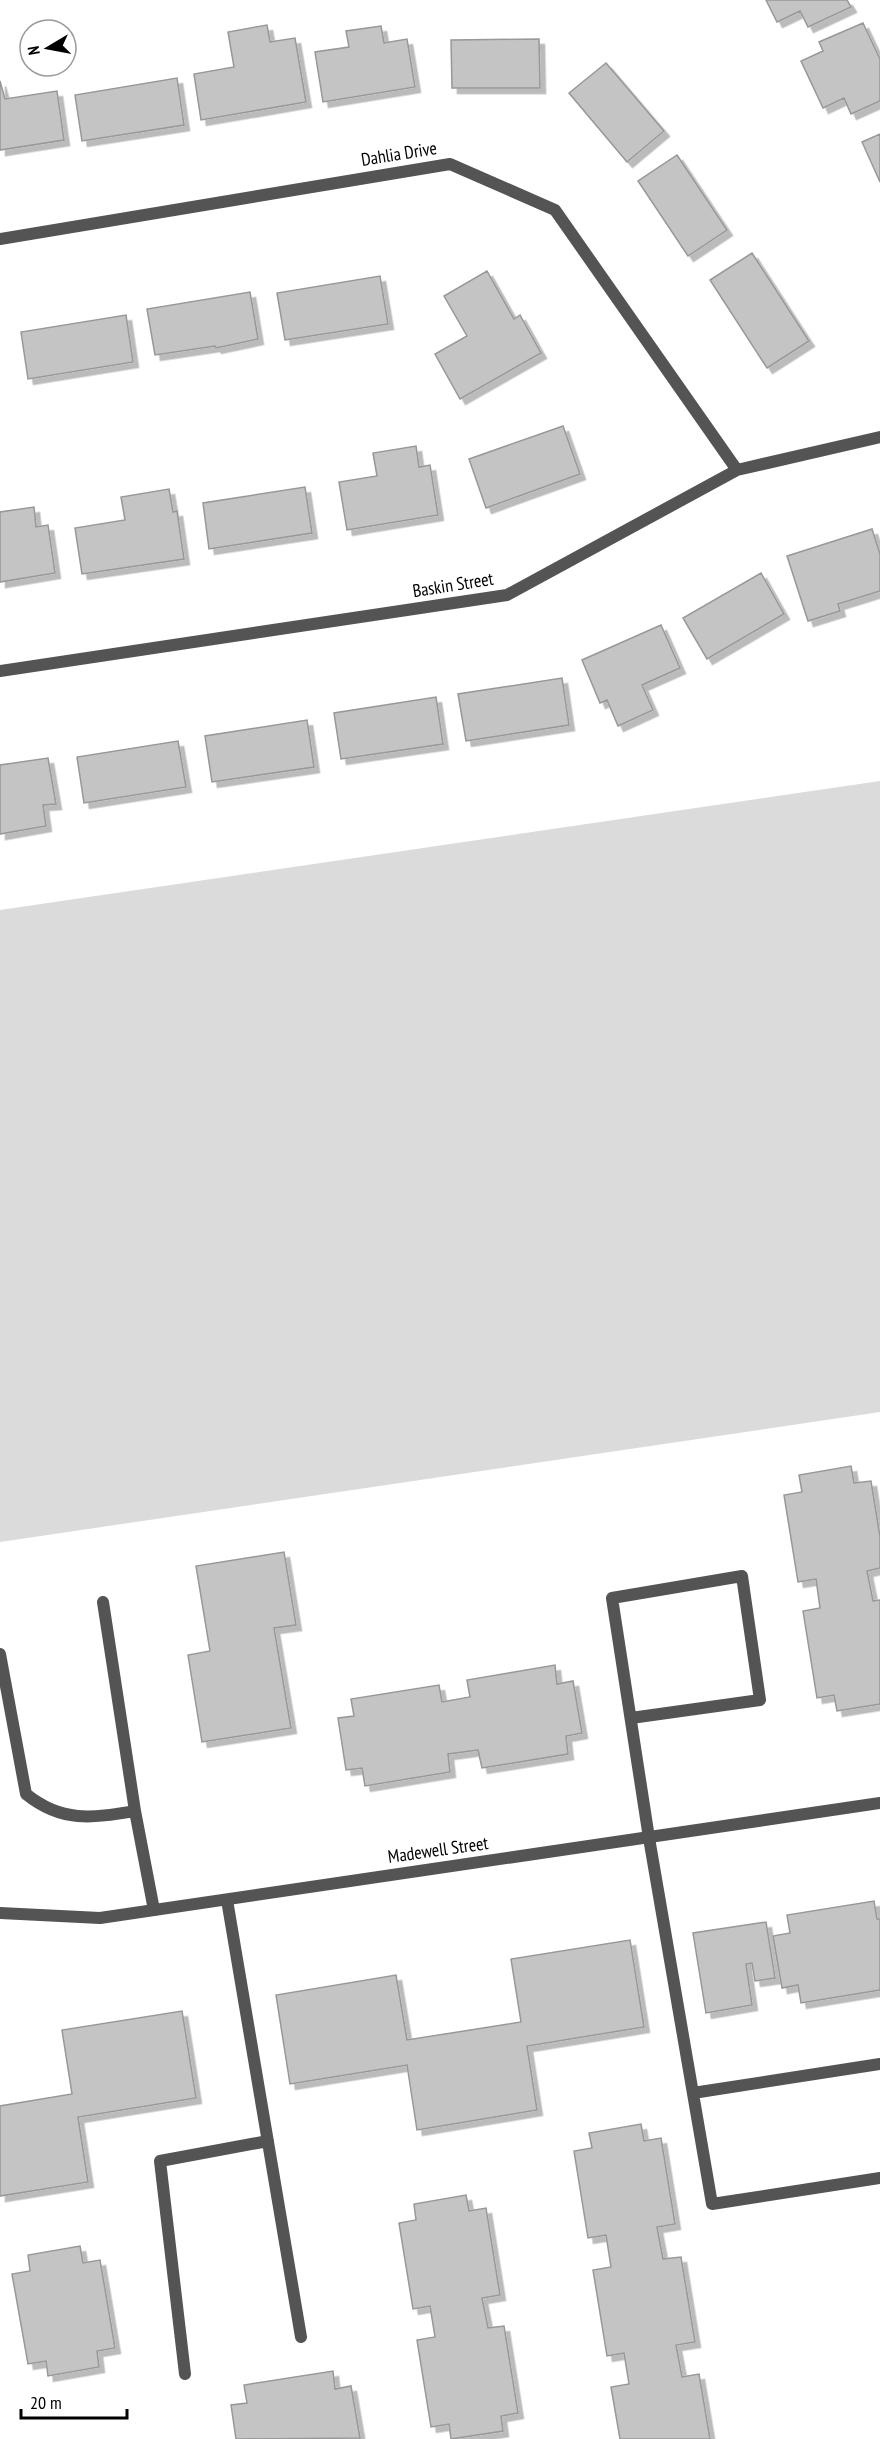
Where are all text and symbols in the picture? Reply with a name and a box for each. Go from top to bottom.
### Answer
north arrow [18,18,78,78]
text: N [23,45,44,57]
street label: Dahlia Drive [359,136,438,171]
street label: Baskin Street [411,567,495,602]
street label: Madewell Street [386,1831,490,1868]
scale bar [21,2382,128,2420]
text: 20 m [30,2391,62,2414]

